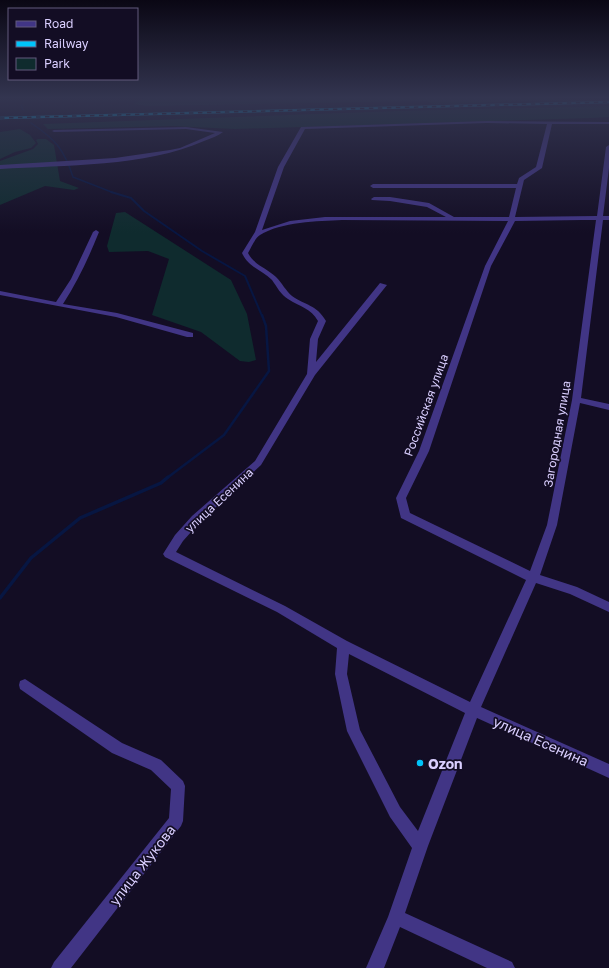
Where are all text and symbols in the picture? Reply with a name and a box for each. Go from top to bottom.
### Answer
legend [8,8,138,80]
text: Road [44,16,73,31]
text: Railway [44,36,89,51]
text: Park [44,56,70,71]
street label: Российская улица [401,352,451,458]
street label: Загородная улица [540,380,574,488]
street label: улица Есенина [182,465,256,535]
street label: улица Есенина [491,712,591,770]
place label: Ozon [428,755,463,772]
marker: Ozon [415,758,425,768]
street label: улица Жукова [105,821,179,909]

